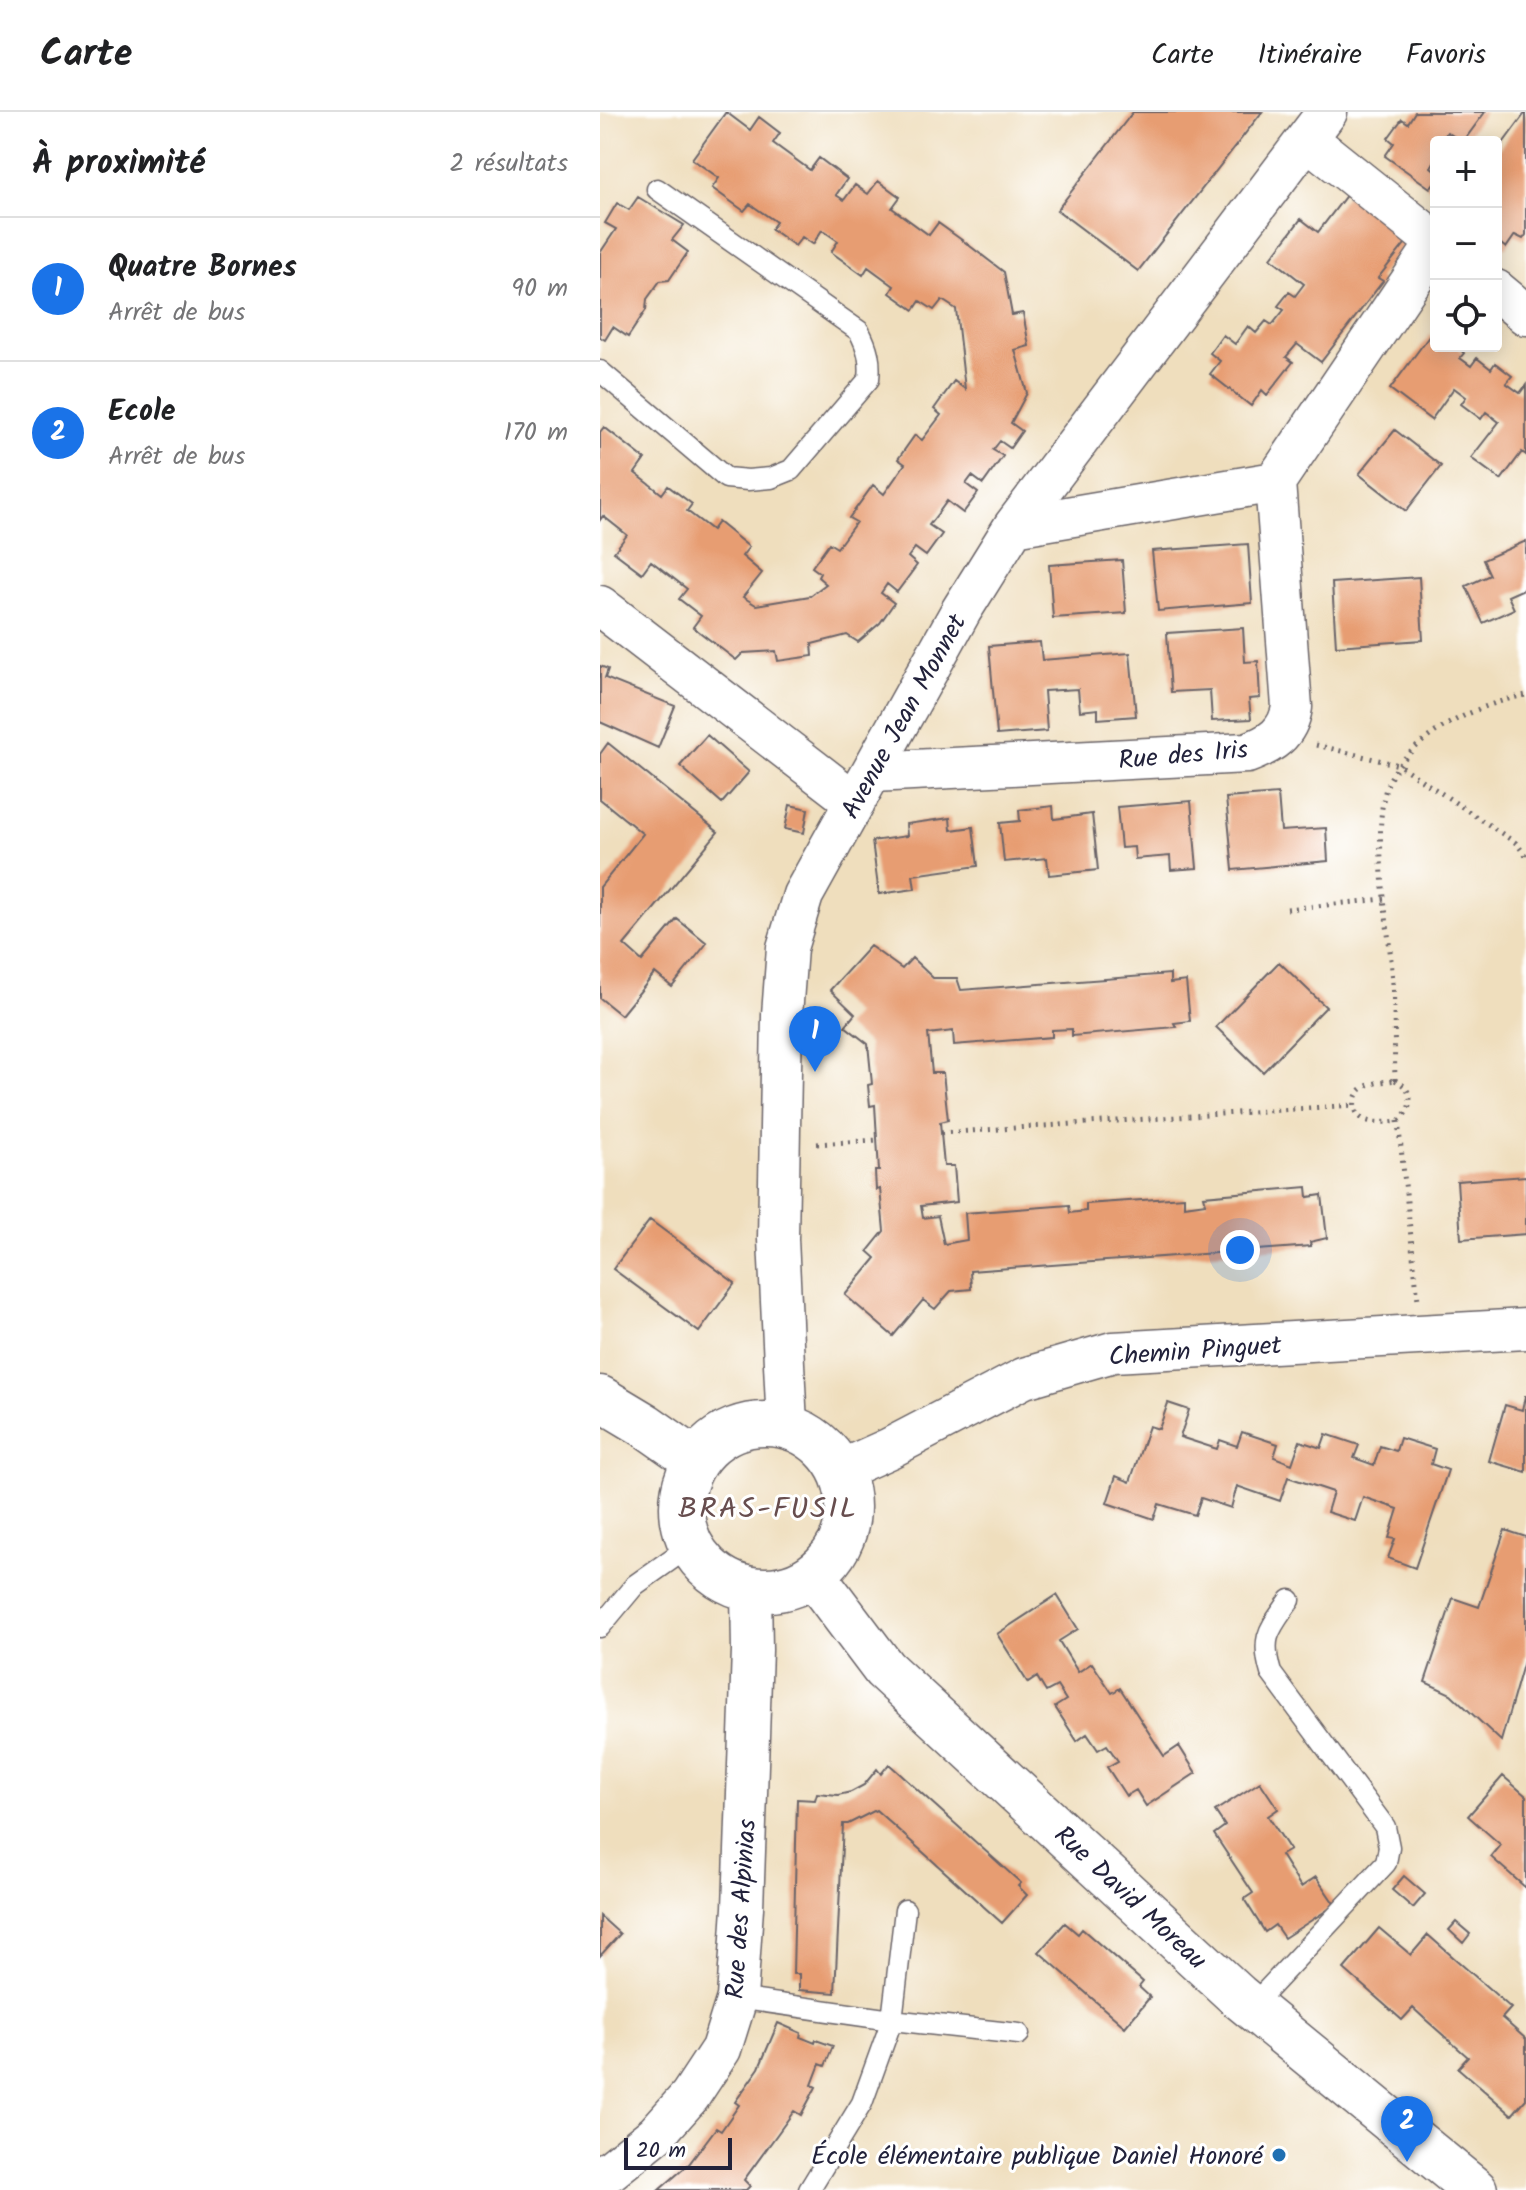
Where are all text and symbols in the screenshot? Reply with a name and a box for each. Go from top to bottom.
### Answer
text: Carte [40,25,132,85]
text: Carte [1151,33,1214,78]
text: Itinéraire [1258,33,1362,78]
text: Favoris [1406,33,1486,78]
map controls [1430,136,1502,352]
button: + [1430,136,1502,208]
text: À proximité [32,137,205,191]
text: 2 résultats [449,143,568,185]
button: − [1430,208,1502,280]
text: Quatre Bornes [108,244,297,292]
text: 1 [54,268,62,310]
text: 90 m [511,268,568,310]
button: locate [1430,280,1502,352]
text: Arrêt de bus [108,292,245,334]
text: Ecole [108,388,176,436]
text: 2 [50,412,66,454]
text: 170 m [504,412,568,454]
text: Arrêt de bus [108,436,245,478]
street label: Avenue Jean Monnet [831,606,979,827]
street label: Rue des Iris [1117,729,1250,783]
pin: 1 [789,1006,841,1072]
your location [1220,1230,1260,1270]
street label: Chemin Pinguet [1107,1325,1284,1379]
district label: BRAS-FUSIL [678,1486,858,1534]
street label: Rue David Moreau [1043,1816,1216,1981]
street label: Rue des Alpinias [715,1818,769,2000]
pin: 2 [1381,2096,1433,2162]
scale bar [624,2134,732,2170]
text: 20 m [636,2134,686,2169]
place label: École élémentaire publique Daniel Honoré [811,2136,1265,2178]
marker: École élémentaire publique Daniel Honoré [1270,2146,1288,2164]

